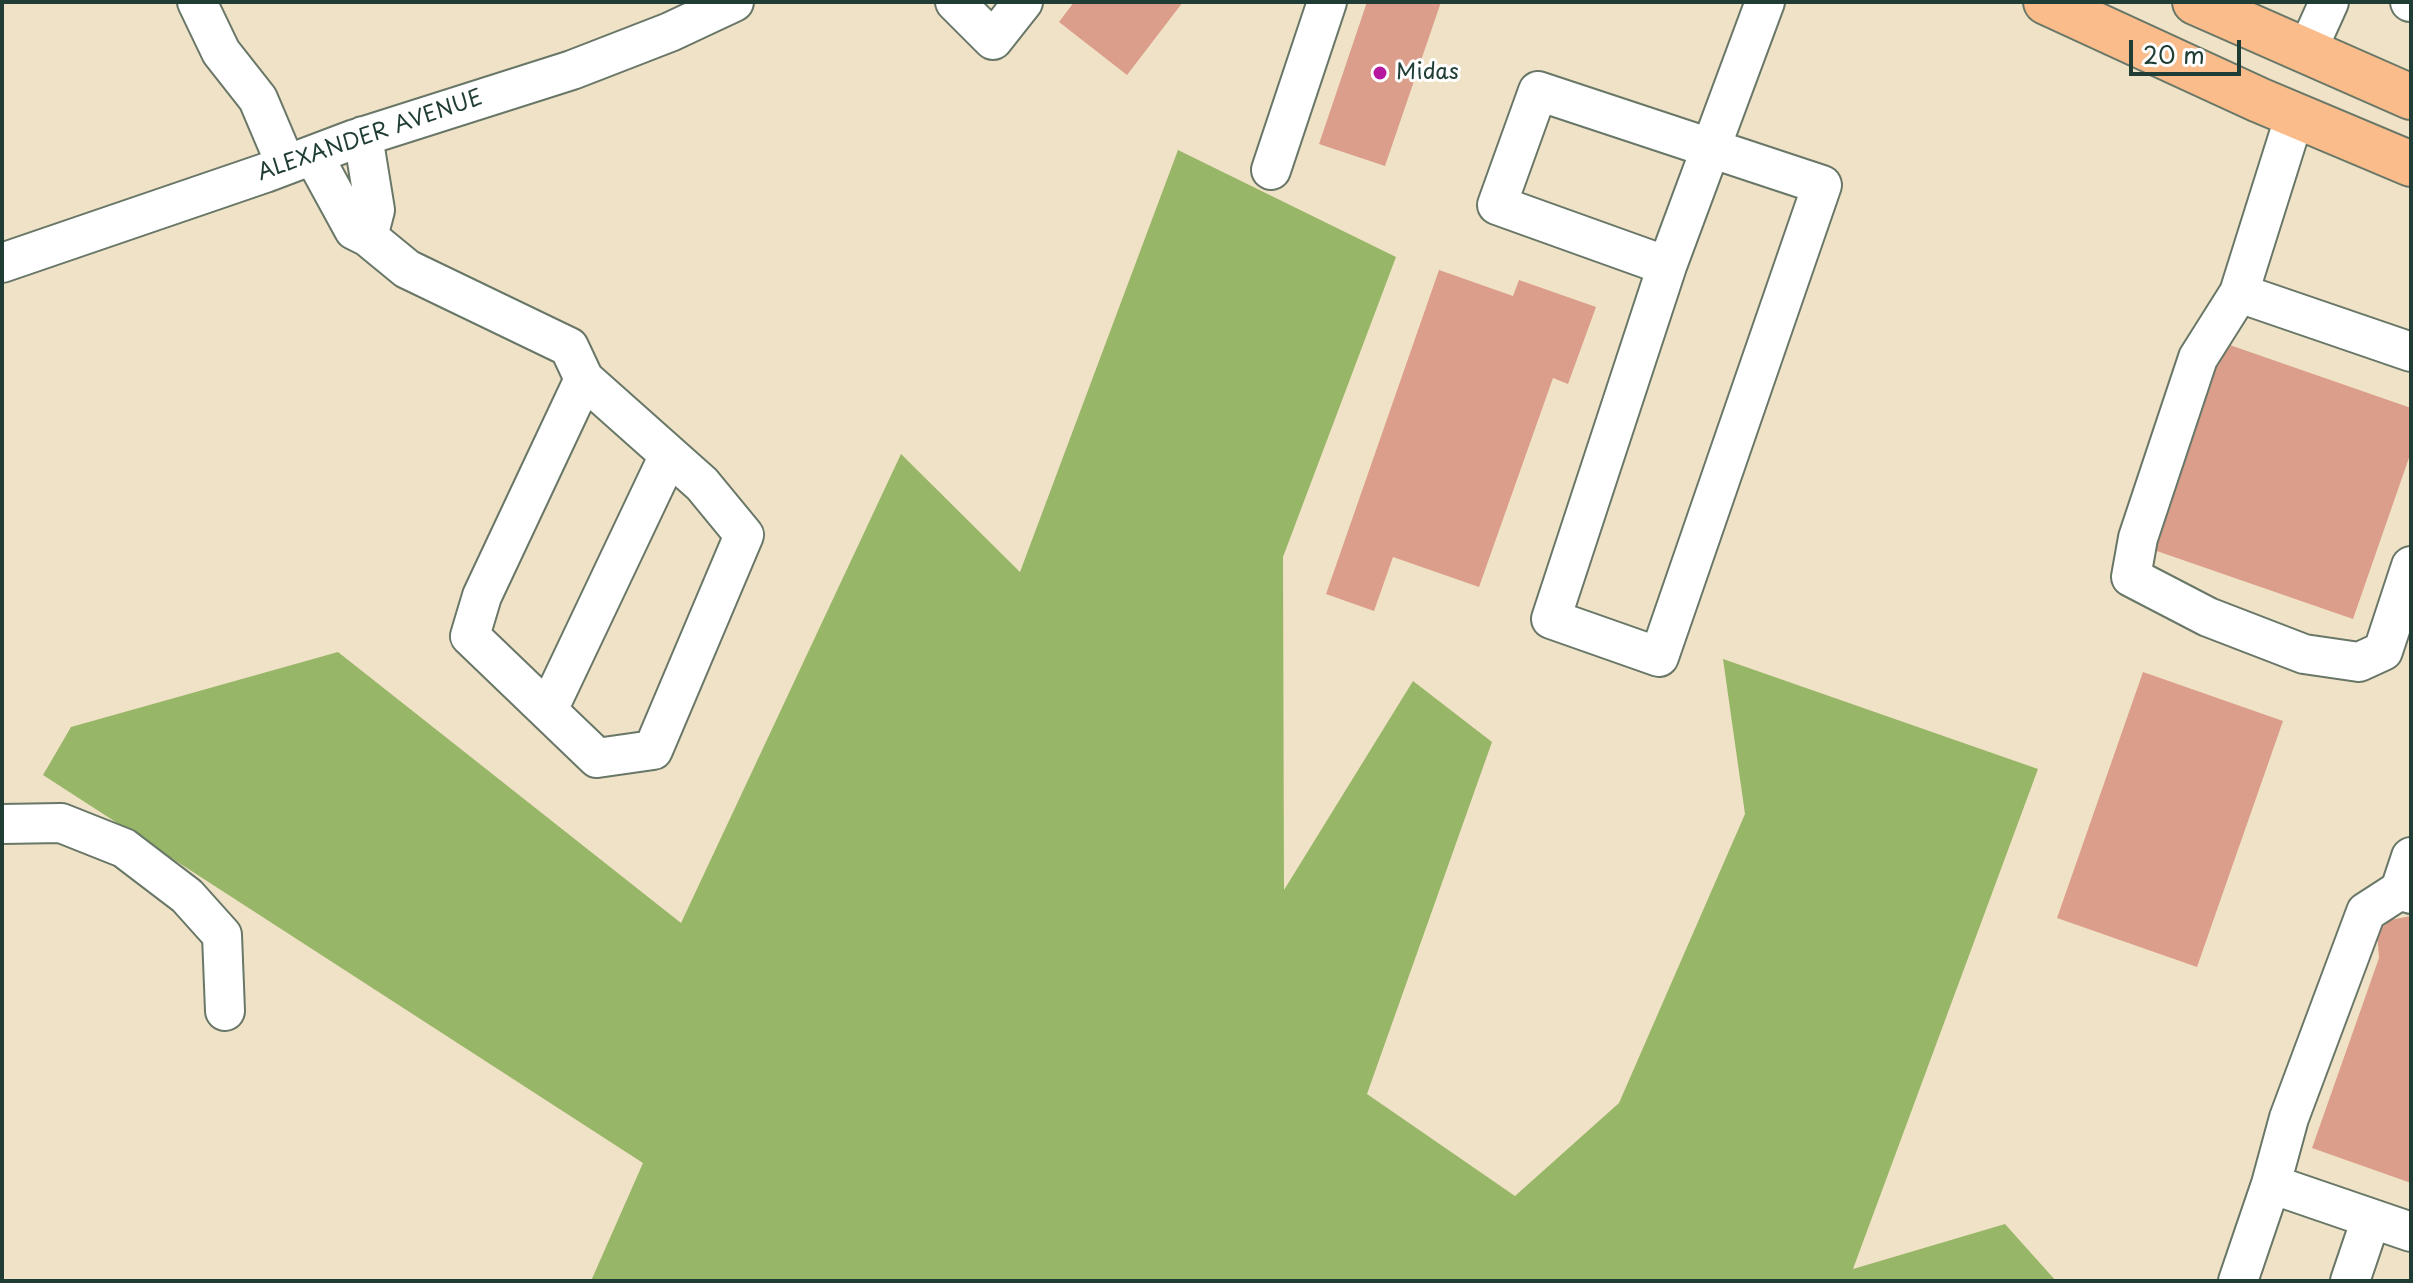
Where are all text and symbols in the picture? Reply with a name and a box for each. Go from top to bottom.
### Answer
scale bar [2133,24,2245,74]
text: 20 m [2143,36,2205,72]
place label: Midas [1396,60,1459,86]
marker: Midas [1371,64,1389,82]
street label: ALEXANDER AVENUE [254,85,486,187]

